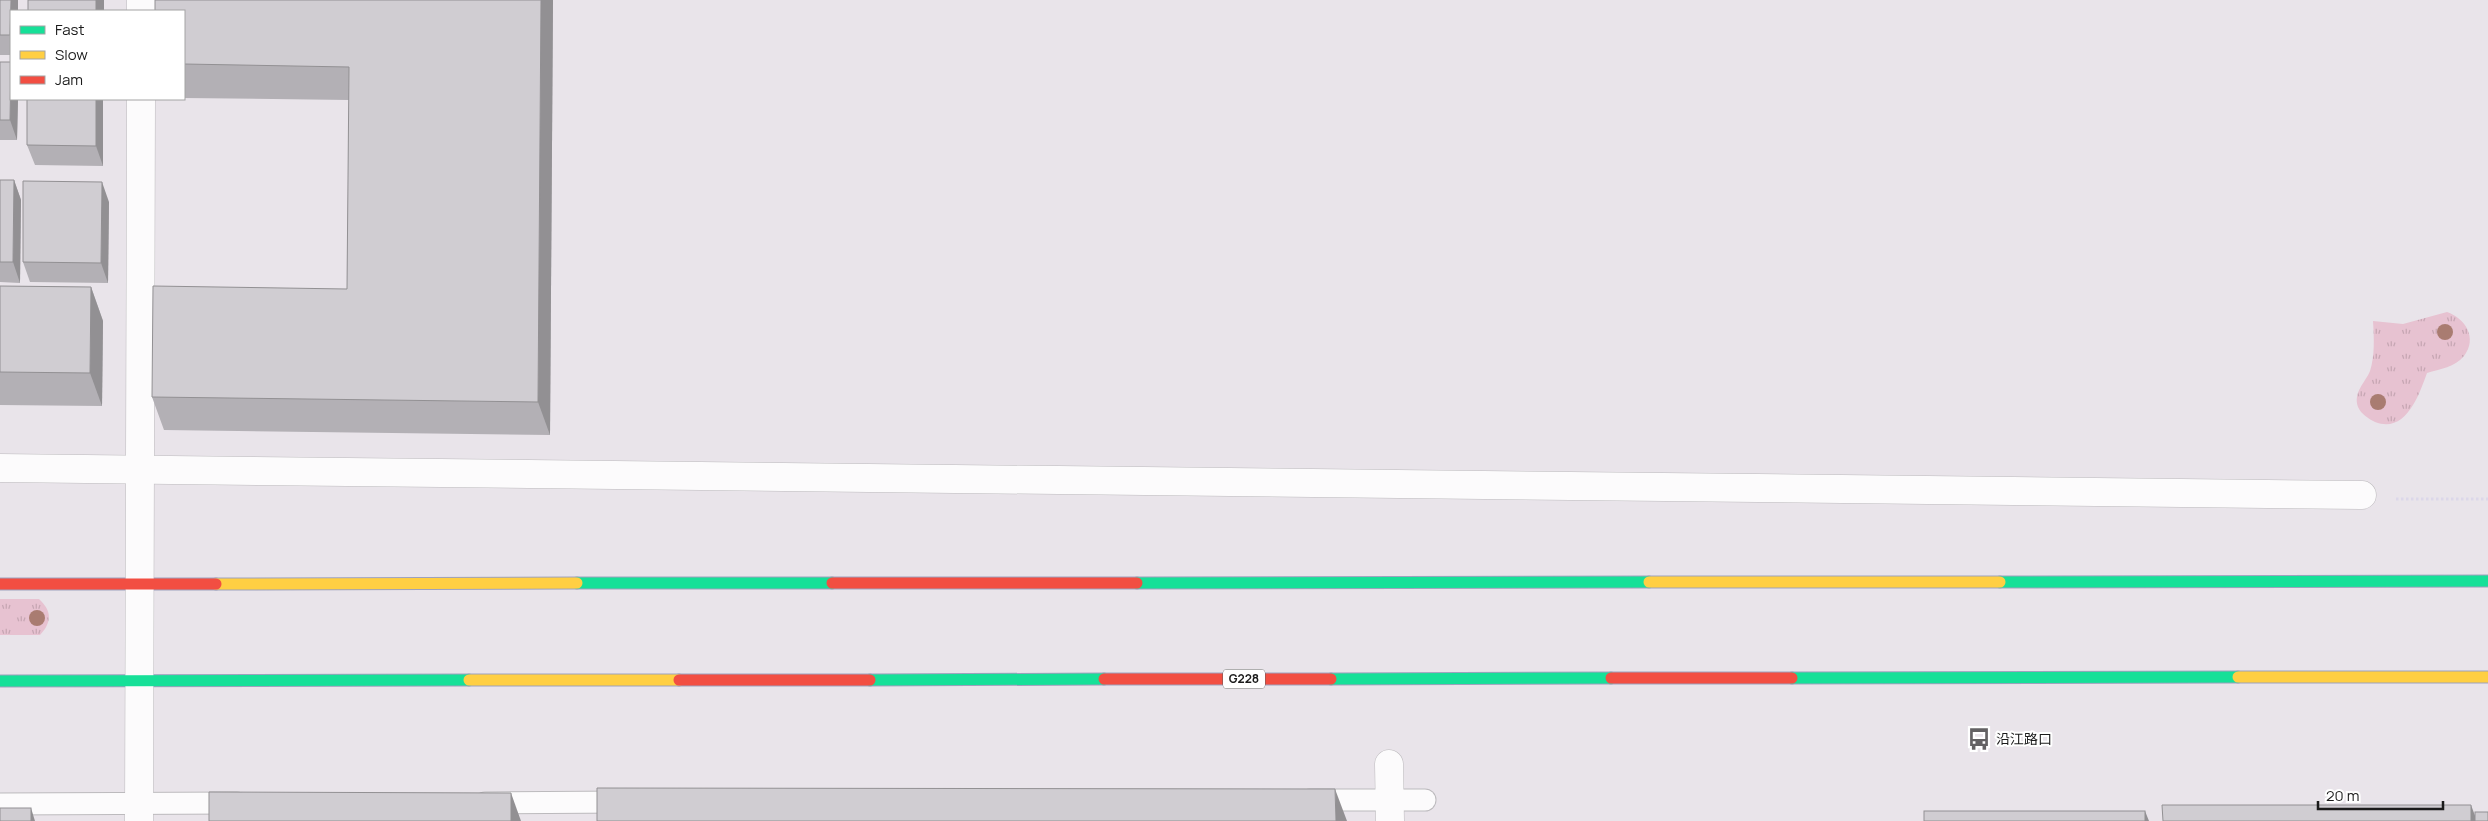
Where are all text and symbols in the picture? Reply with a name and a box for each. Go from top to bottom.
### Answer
legend [10,10,185,100]
text: Fast [55,19,84,40]
text: Slow [55,44,88,65]
text: Jam [55,69,83,90]
road number: G228 [1223,670,1265,689]
bus stop icon: 沿江路口 [1966,726,1992,752]
place label: 沿江路口 [1996,729,2052,748]
scale bar [2318,778,2443,810]
text: 20 m [2326,785,2359,806]

